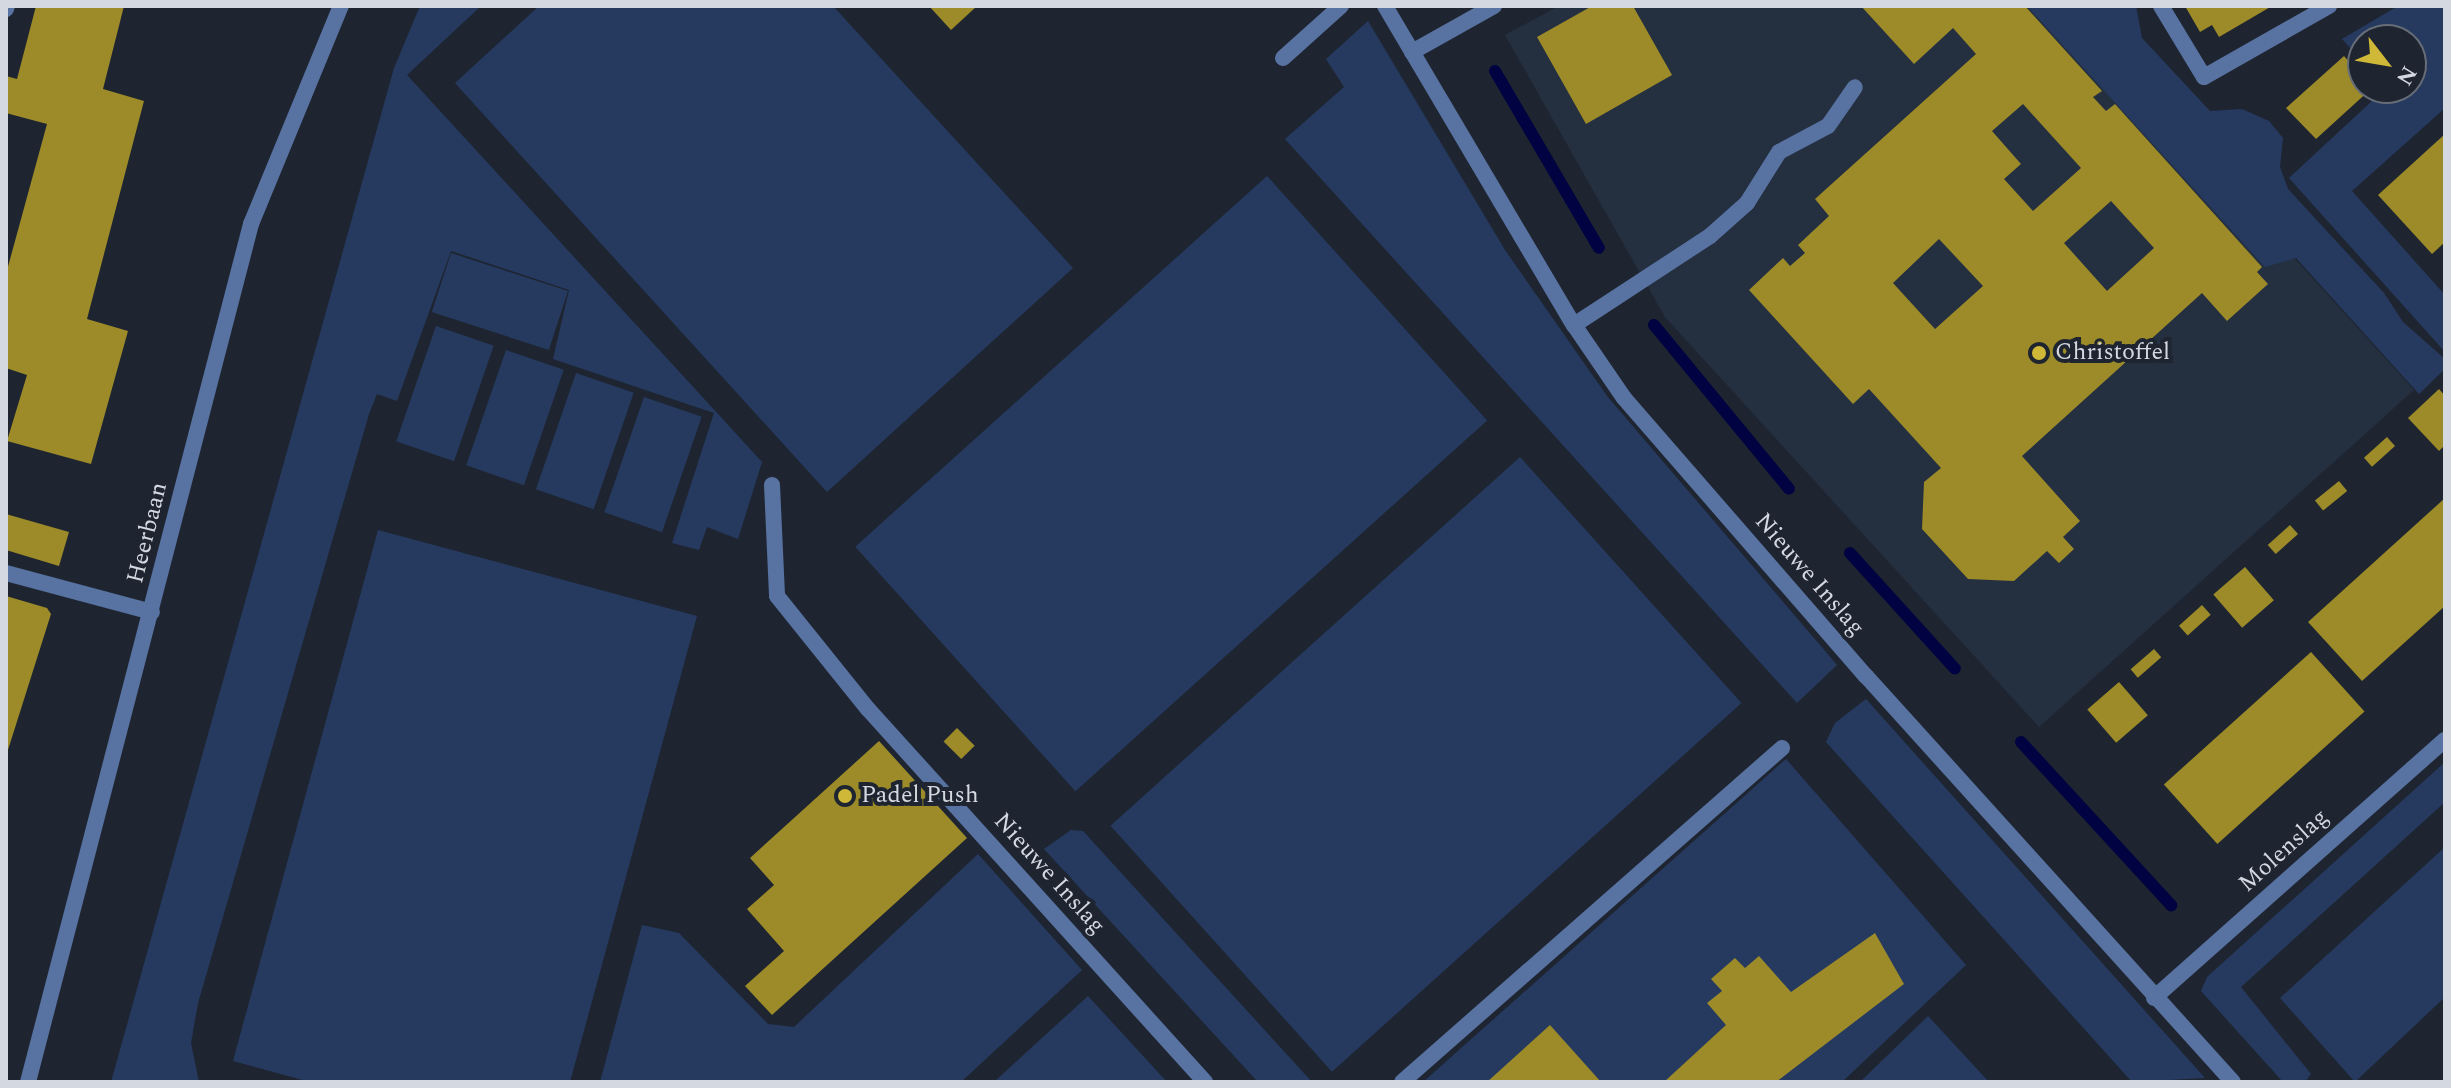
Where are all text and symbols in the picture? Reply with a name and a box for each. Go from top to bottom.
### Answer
north arrow [2347,24,2427,104]
text: N [2388,59,2425,92]
place label: Christoffel [2055,339,2170,367]
marker: Christoffel [2030,344,2048,362]
street label: Heerbaan [122,479,174,587]
street label: Nieuwe Inslag [1748,508,1870,642]
place label: Padel Push [861,782,979,810]
marker: Padel Push [836,787,854,805]
street label: Molenslag [2233,803,2335,899]
street label: Nieuwe Inslag [987,808,1111,940]

